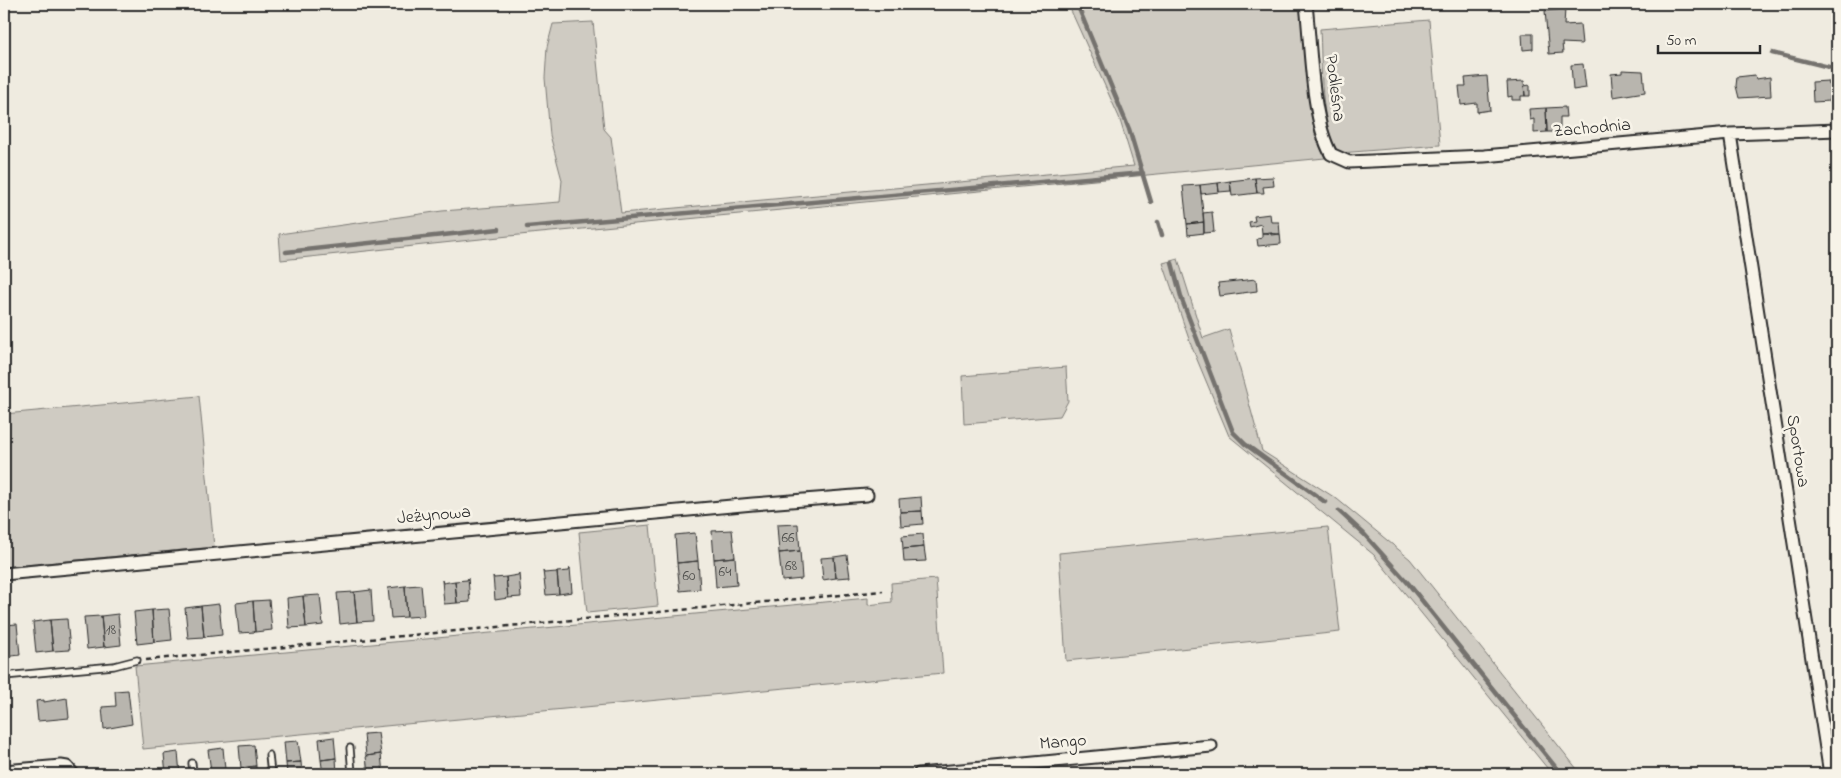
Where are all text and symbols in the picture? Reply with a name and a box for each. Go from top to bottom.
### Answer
scale bar [1658,22,1761,54]
text: 50 m [1666,30,1697,52]
street label: Podleśna [1317,53,1351,123]
street label: Zachodnia [1552,113,1632,145]
street label: Sportowa [1778,413,1816,489]
street label: Jeżynowa [396,500,472,532]
house number: 66 [781,527,795,549]
house number: 68 [785,555,797,577]
house number: 64 [719,561,731,583]
house number: 60 [682,565,696,587]
house number: 18 [106,619,117,641]
street label: Mango [1038,728,1088,759]

